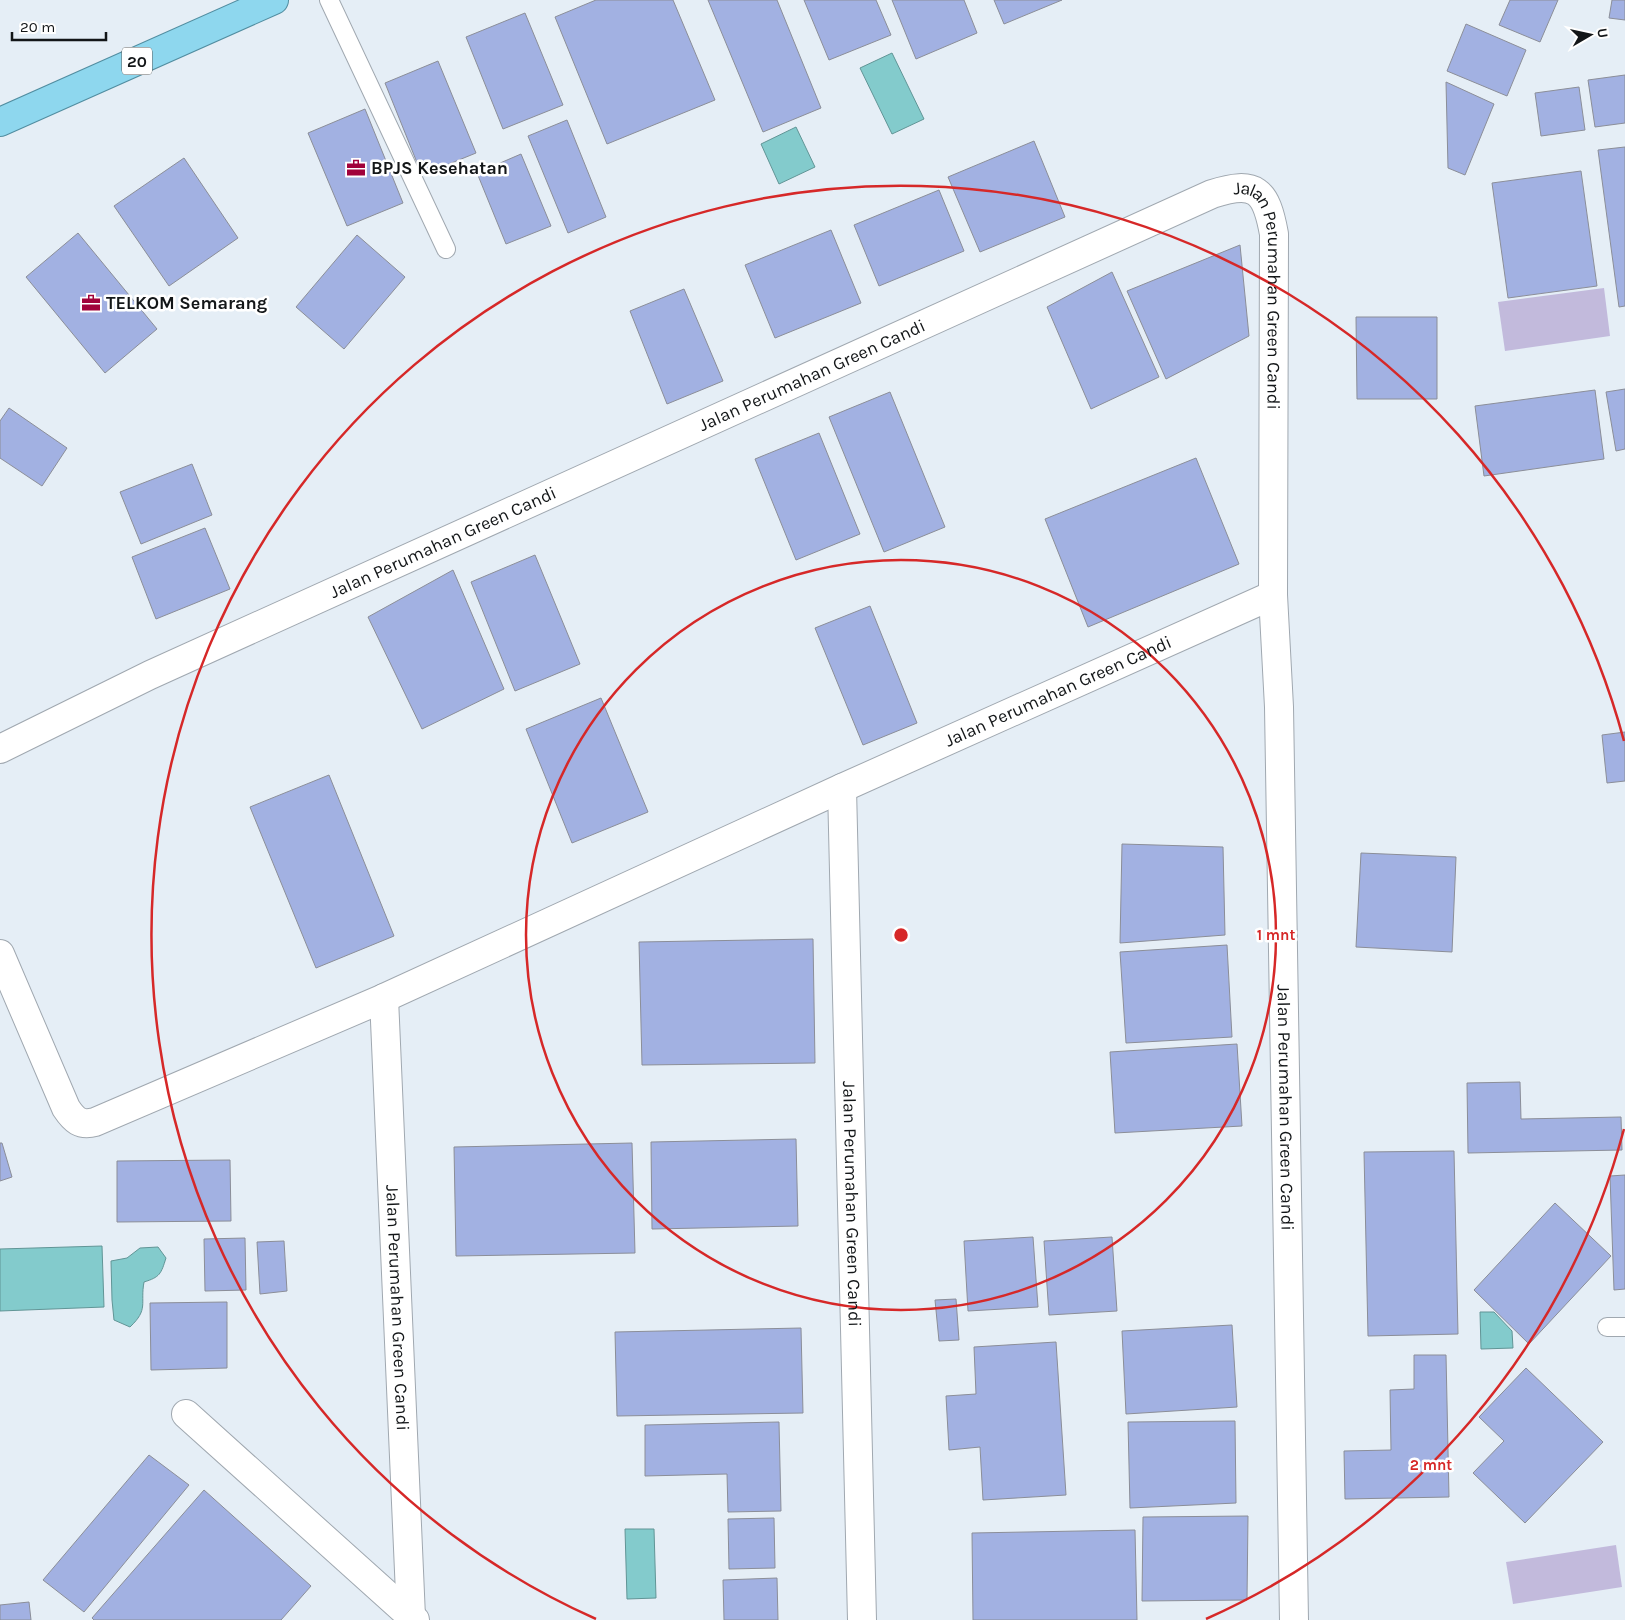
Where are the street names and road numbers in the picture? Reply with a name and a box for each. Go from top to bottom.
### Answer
road number: 20 [122,48,152,74]
street label: Jalan Perumahan Green Candi [1232,177,1285,410]
street label: Jalan Perumahan Green Candi [695,314,929,436]
street label: Jalan Perumahan Green Candi [326,481,560,603]
street label: Jalan Perumahan Green Candi [941,631,1175,752]
street label: Jalan Perumahan Green Candi [1273,984,1299,1231]
street label: Jalan Perumahan Green Candi [838,1080,866,1327]
street label: Jalan Perumahan Green Candi [381,1184,414,1431]

